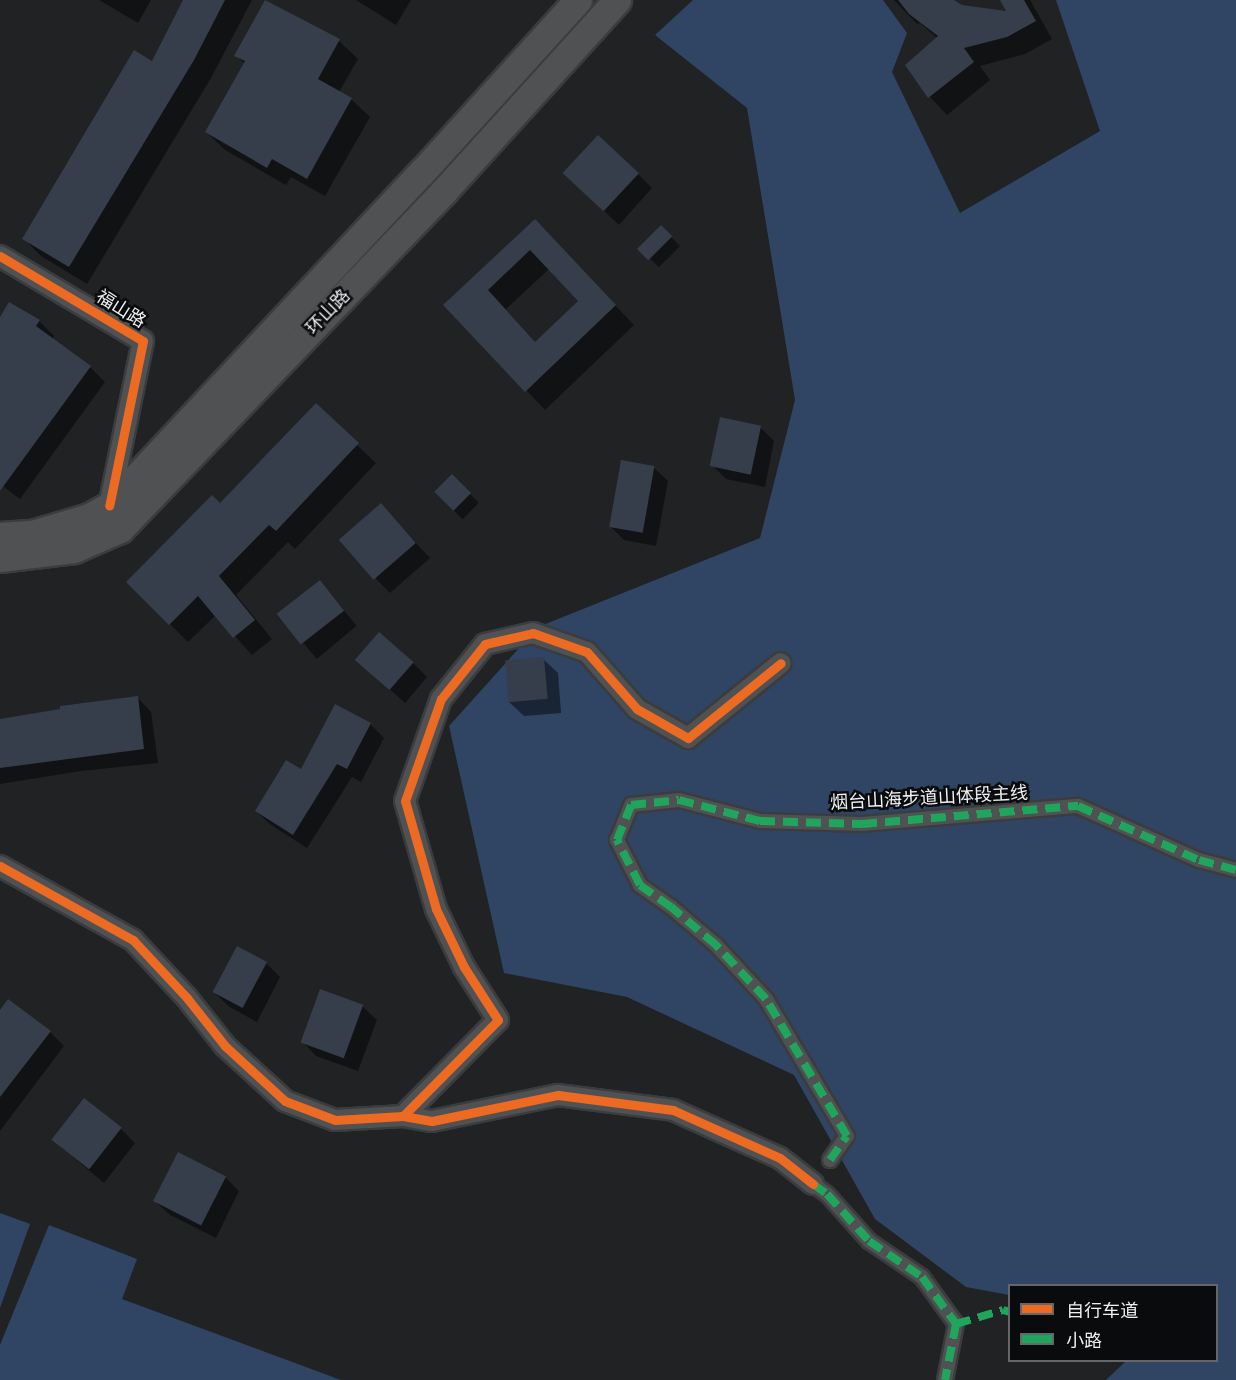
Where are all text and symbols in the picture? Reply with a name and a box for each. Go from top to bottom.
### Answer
street label: 环山路 [301,285,355,339]
street label: 福山路 [92,286,150,332]
street label: 烟台山海步道山体段主线 [830,782,1028,814]
legend [1008,1284,1218,1362]
text: 自行车道 [1066,1300,1138,1321]
text: 小路 [1066,1330,1102,1351]

